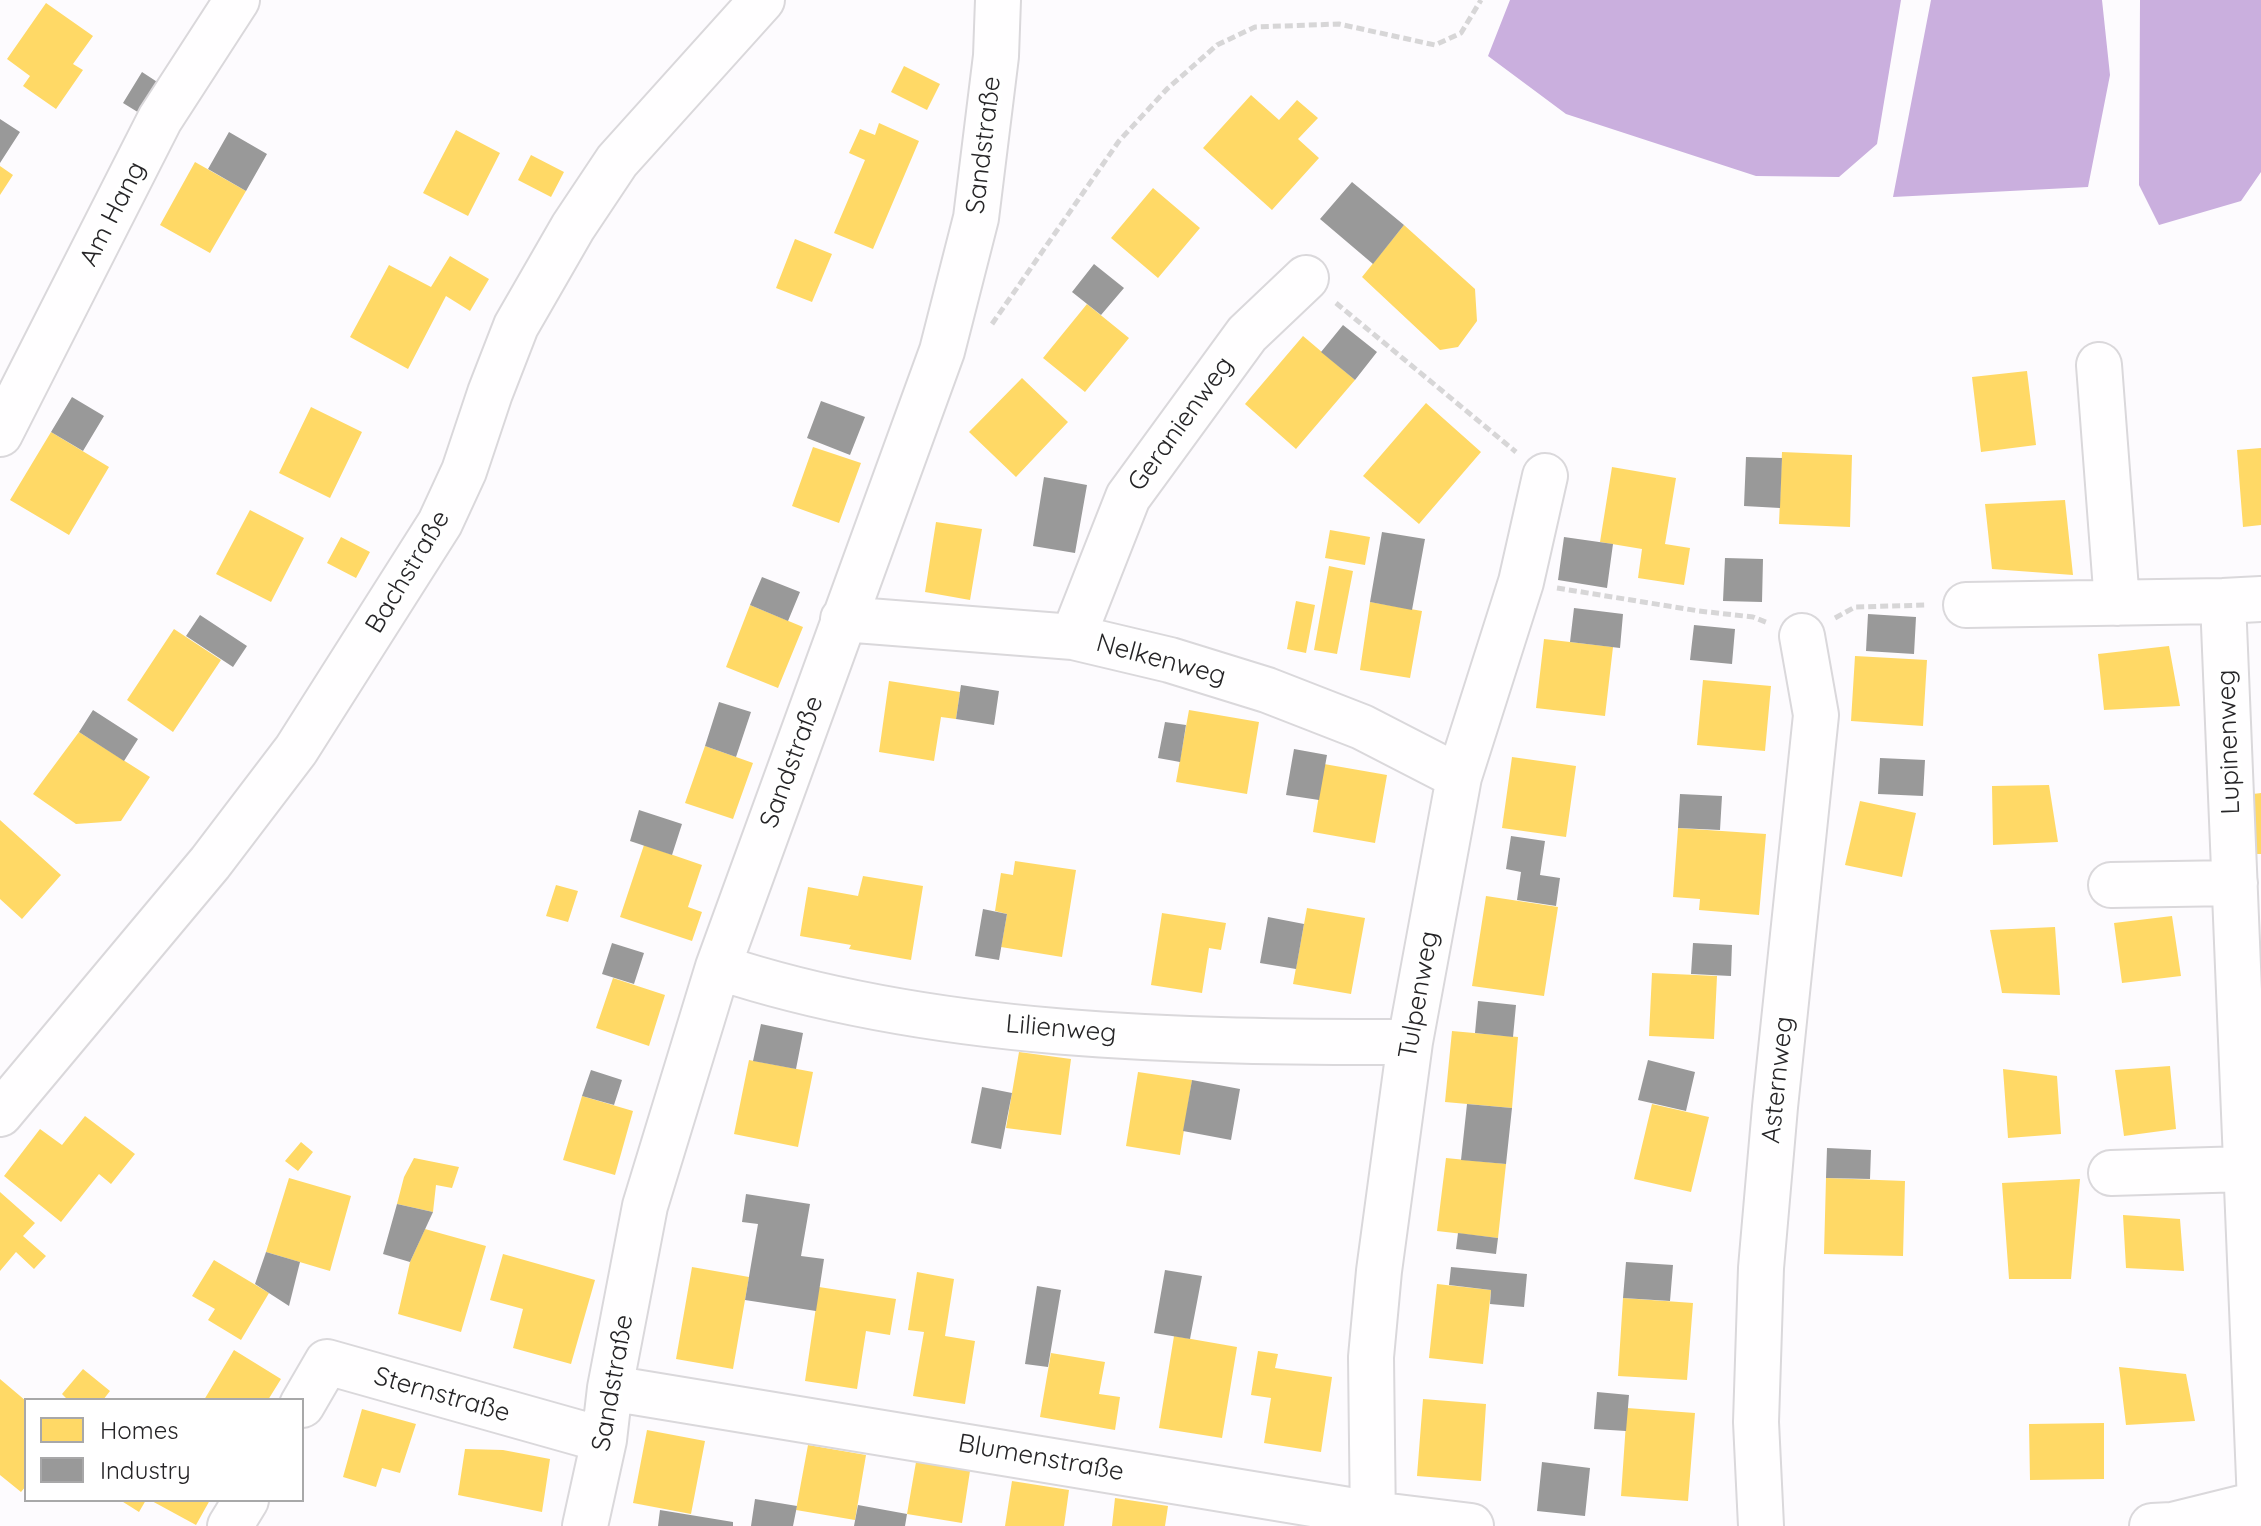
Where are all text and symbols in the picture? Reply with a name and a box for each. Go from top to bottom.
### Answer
street label: Sandstraße [960,75,1008,215]
street label: Am Hang [73,156,153,272]
street label: Geranienweg [1122,351,1240,497]
street label: Bachstraße [359,505,457,639]
street label: Nelkenweg [1093,628,1229,692]
street label: Lupinenweg [2211,669,2247,815]
street label: Sandstraße [754,692,830,832]
street label: Tulpenweg [1392,929,1446,1061]
street label: Lilienweg [1004,1009,1118,1049]
street label: Asternweg [1756,1015,1800,1145]
street label: Sandstraße [586,1312,640,1454]
street label: Sternstraße [370,1361,514,1429]
legend [24,1398,304,1502]
text: Homes [100,1415,178,1445]
street label: Blumenstraße [956,1428,1126,1488]
text: Industry [100,1455,191,1485]

